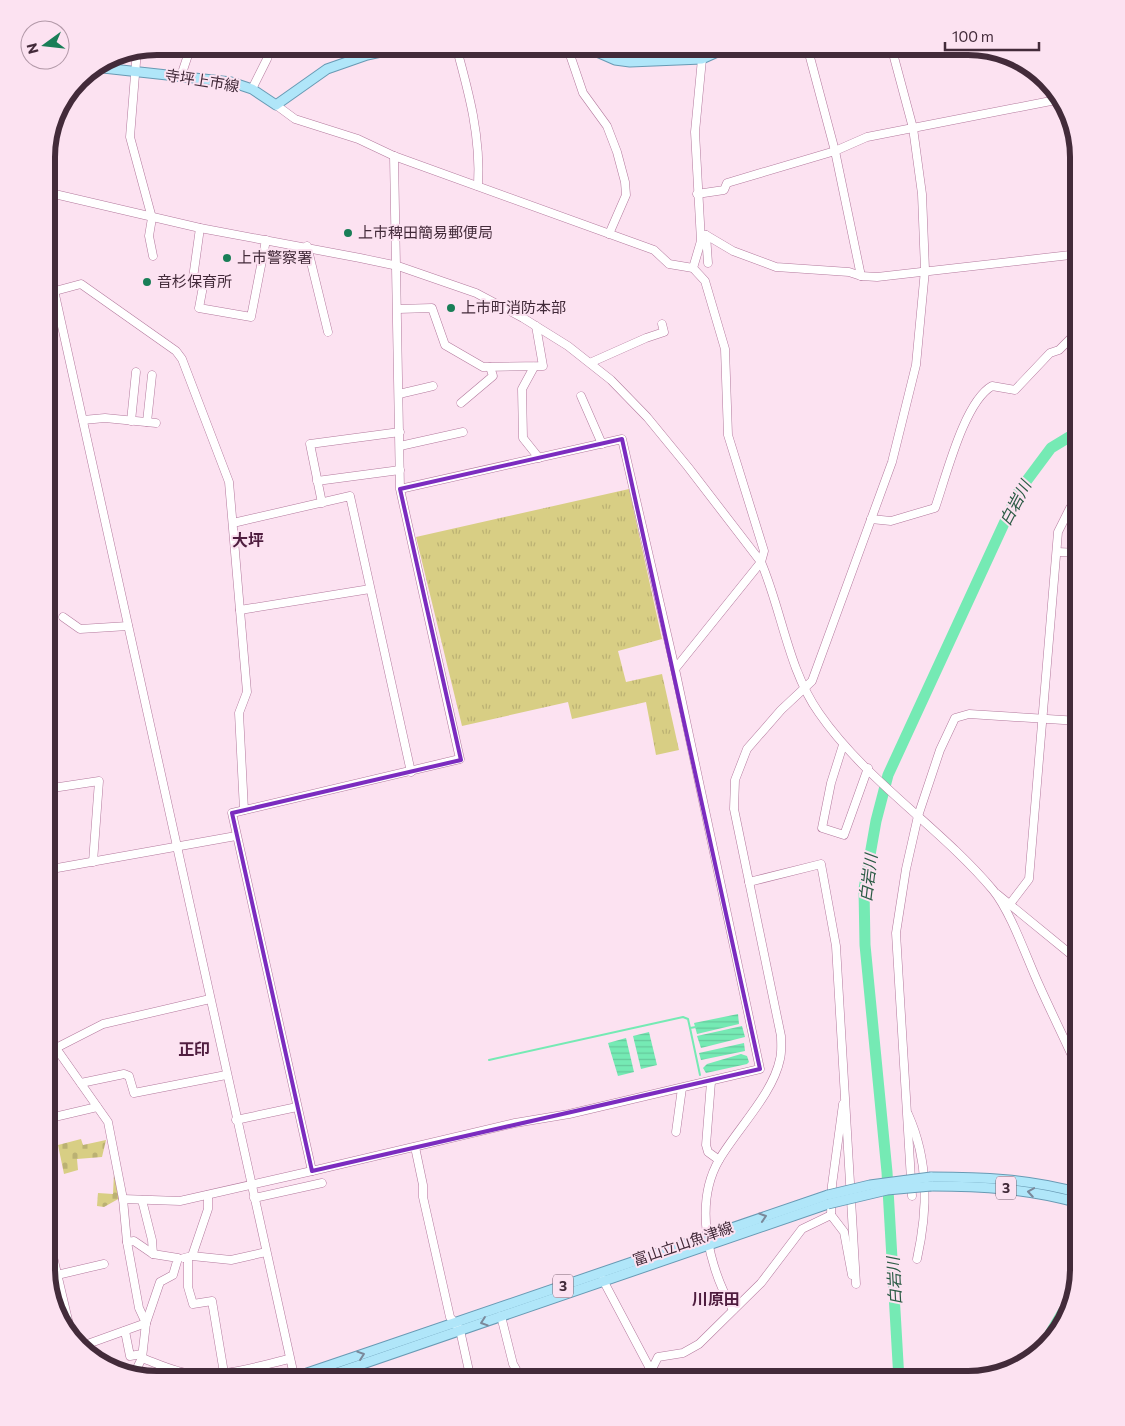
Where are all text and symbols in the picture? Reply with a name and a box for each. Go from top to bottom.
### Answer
north arrow [20,20,70,70]
scale bar [945,20,1039,52]
text: 100 m [952,27,994,45]
text: N [22,41,42,56]
street label: 寺坪上市線 [164,65,241,95]
place label: 上市稗田簡易郵便局 [358,223,493,241]
marker: 上市稗田簡易郵便局 [342,227,354,239]
place label: 上市警察署 [237,248,312,266]
marker: 上市警察署 [221,252,233,264]
place label: 音杉保育所 [157,272,232,290]
marker: 音杉保育所 [141,276,153,288]
place label: 上市町消防本部 [461,298,566,316]
marker: 上市町消防本部 [445,302,457,314]
water label: 白岩川 [995,475,1035,528]
district label: 大坪 [232,530,264,549]
water label: 白岩川 [855,851,880,903]
district label: 正印 [178,1039,210,1058]
road number: 3 [996,1176,1016,1200]
one-way arrow [1027,1187,1036,1197]
one-way arrow [758,1212,766,1222]
street label: 富山立山魚津線 [630,1217,735,1269]
water label: 白岩川 [883,1255,904,1305]
road number: 3 [553,1274,573,1298]
district label: 川原田 [692,1289,740,1308]
one-way arrow [480,1316,489,1326]
one-way arrow [356,1350,364,1360]

